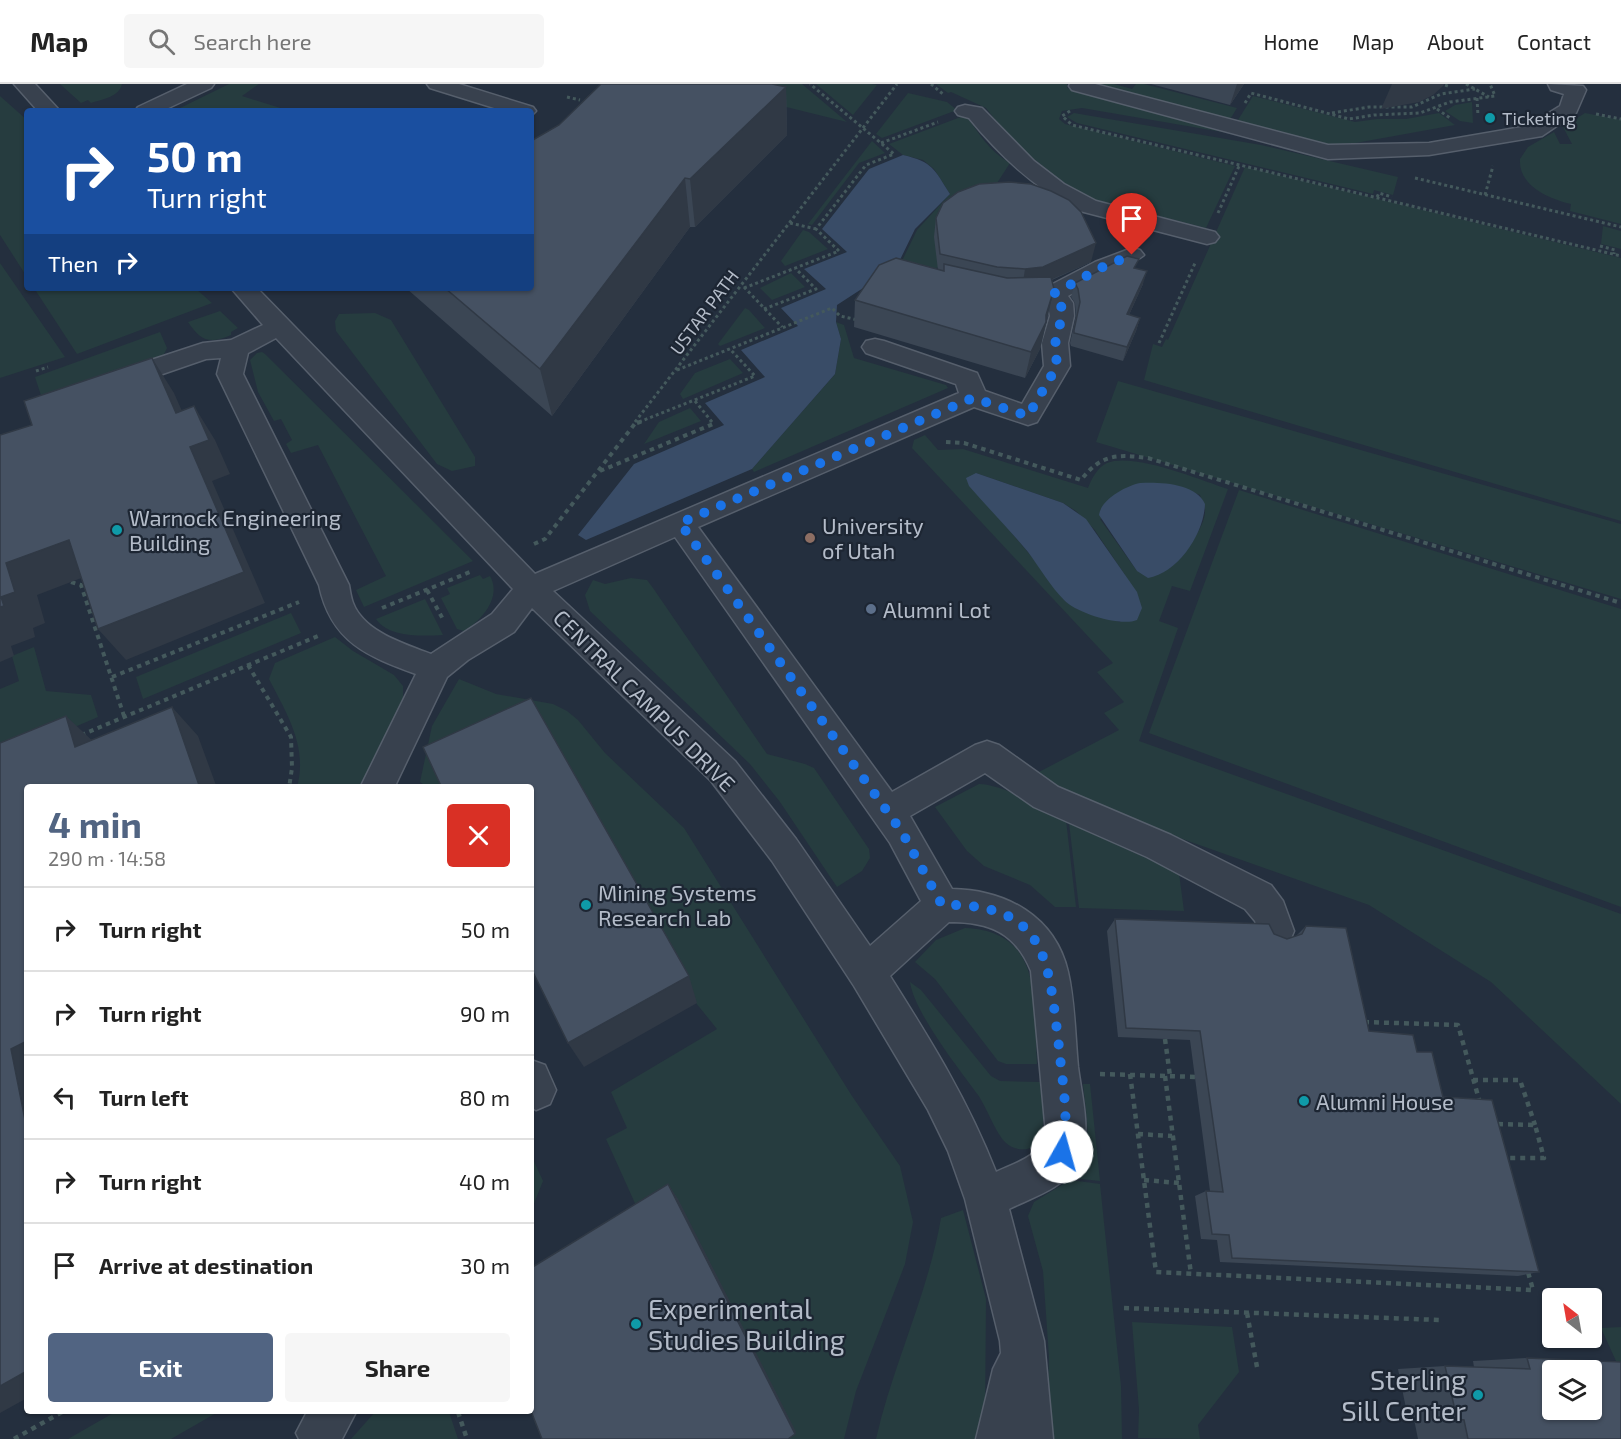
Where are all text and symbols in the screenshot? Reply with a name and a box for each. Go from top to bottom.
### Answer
search box [124,14,544,68]
text: Map [30,24,88,58]
icon: search [145,25,178,58]
text: Search here [193,28,312,54]
text: Home [1263,29,1319,54]
text: Map [1352,29,1394,54]
text: About [1427,29,1484,54]
text: Contact [1517,29,1591,54]
place label: Ticketing [1502,107,1576,129]
marker: Ticketing [1483,111,1497,125]
text: 50 m [147,130,243,180]
icon: right [48,132,126,210]
text: Turn right [147,181,267,213]
pin [1106,193,1157,255]
icon: arrive [1115,202,1148,235]
icon: right [110,246,143,279]
text: Then [48,250,98,276]
street label: USTAR PATH [665,265,743,359]
place label: Warnock Engineering Building [129,504,341,555]
place label: University of Utah [822,512,924,563]
marker: Warnock Engineering Building [110,523,124,537]
marker: University of Utah [803,531,817,545]
place label: Alumni Lot [883,596,990,622]
marker: Alumni Lot [864,602,878,616]
street label: CENTRAL CAMPUS DRIVE [549,604,741,796]
text: 4 min [48,802,142,845]
button: close [447,804,510,867]
text: 290 m · 14:58 [48,846,166,870]
place label: Mining Systems Research Lab [598,879,757,930]
marker: Mining Systems Research Lab [579,898,593,912]
icon: right [48,913,81,946]
text: Turn right [99,916,201,942]
text: 50 m [461,916,510,942]
icon: right [48,997,81,1030]
text: Turn right [99,1000,201,1026]
text: 90 m [460,1000,510,1026]
icon: left [48,1081,81,1114]
text: Turn left [99,1084,188,1110]
text: 80 m [459,1084,510,1110]
place label: Alumni House [1316,1088,1454,1114]
marker: Alumni House [1297,1094,1311,1108]
position arrow [1030,1120,1094,1184]
icon: right [48,1165,81,1198]
text: Turn right [99,1168,201,1194]
text: 40 m [459,1168,510,1194]
icon: arrive [48,1249,81,1282]
text: Arrive at destination [99,1252,313,1278]
text: 30 m [460,1252,510,1278]
north arrow [1542,1288,1602,1348]
map controls [1542,1288,1602,1420]
place label: Experimental Studies Building [648,1292,845,1356]
marker: Experimental Studies Building [629,1317,643,1331]
button: Exit [48,1333,273,1402]
button: Share [285,1333,510,1402]
button: layers [1542,1360,1602,1420]
place label: Sterling Sill Center [1342,1363,1466,1426]
marker: Sterling Sill Center [1471,1388,1485,1402]

